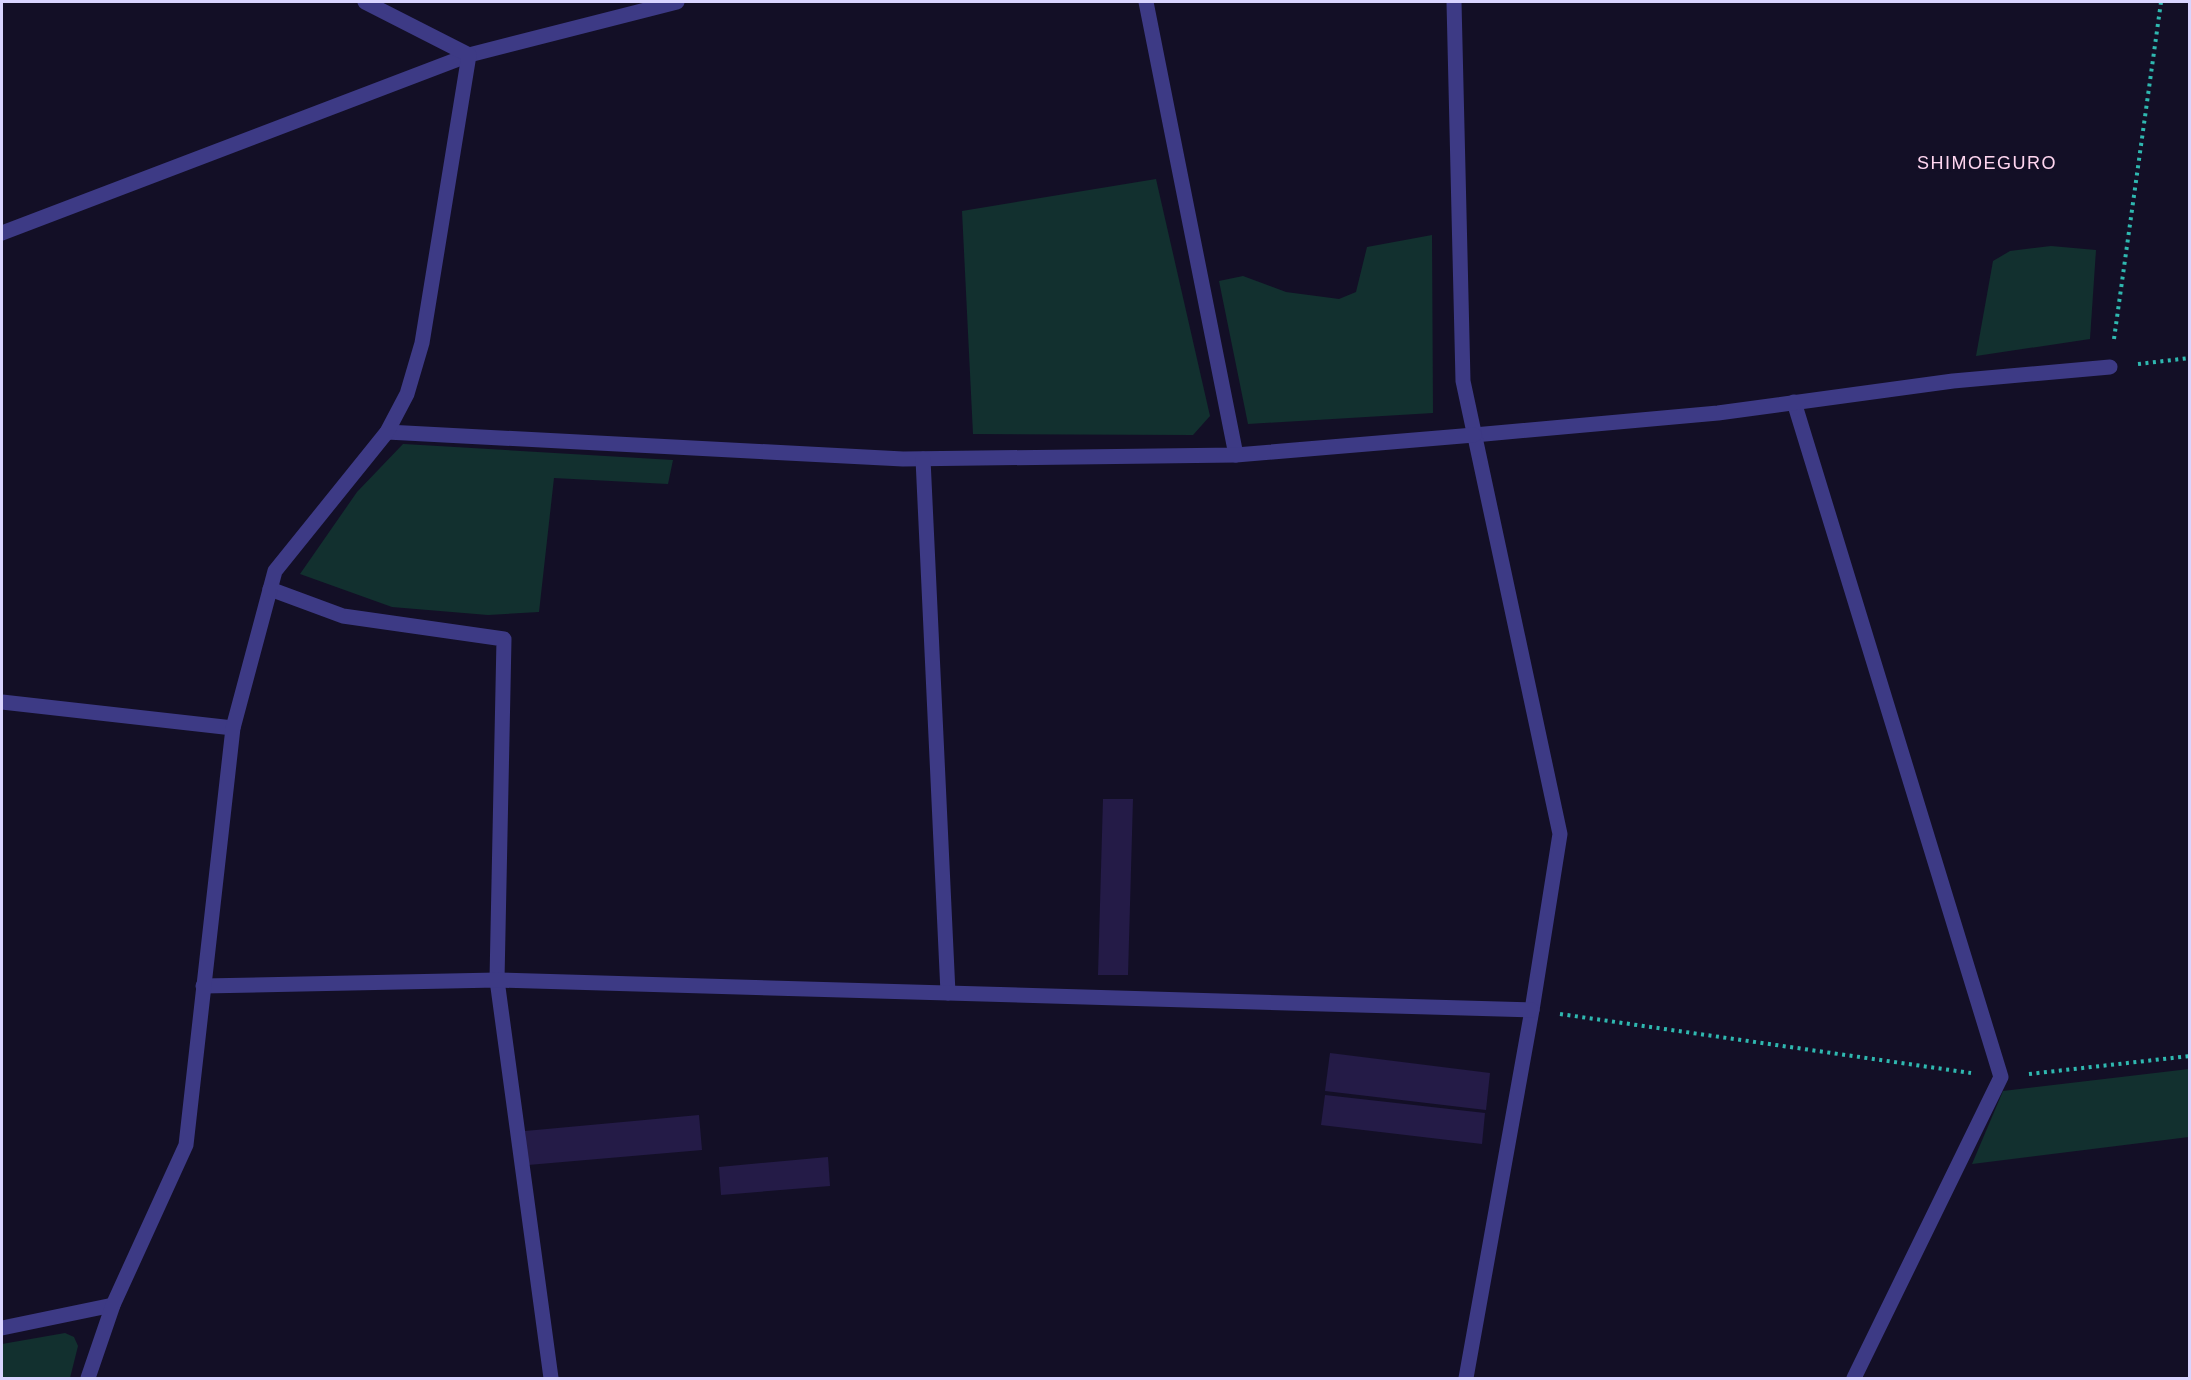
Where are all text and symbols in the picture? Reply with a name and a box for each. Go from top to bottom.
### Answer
district label: SHIMOEGURO [1917,153,2057,173]

